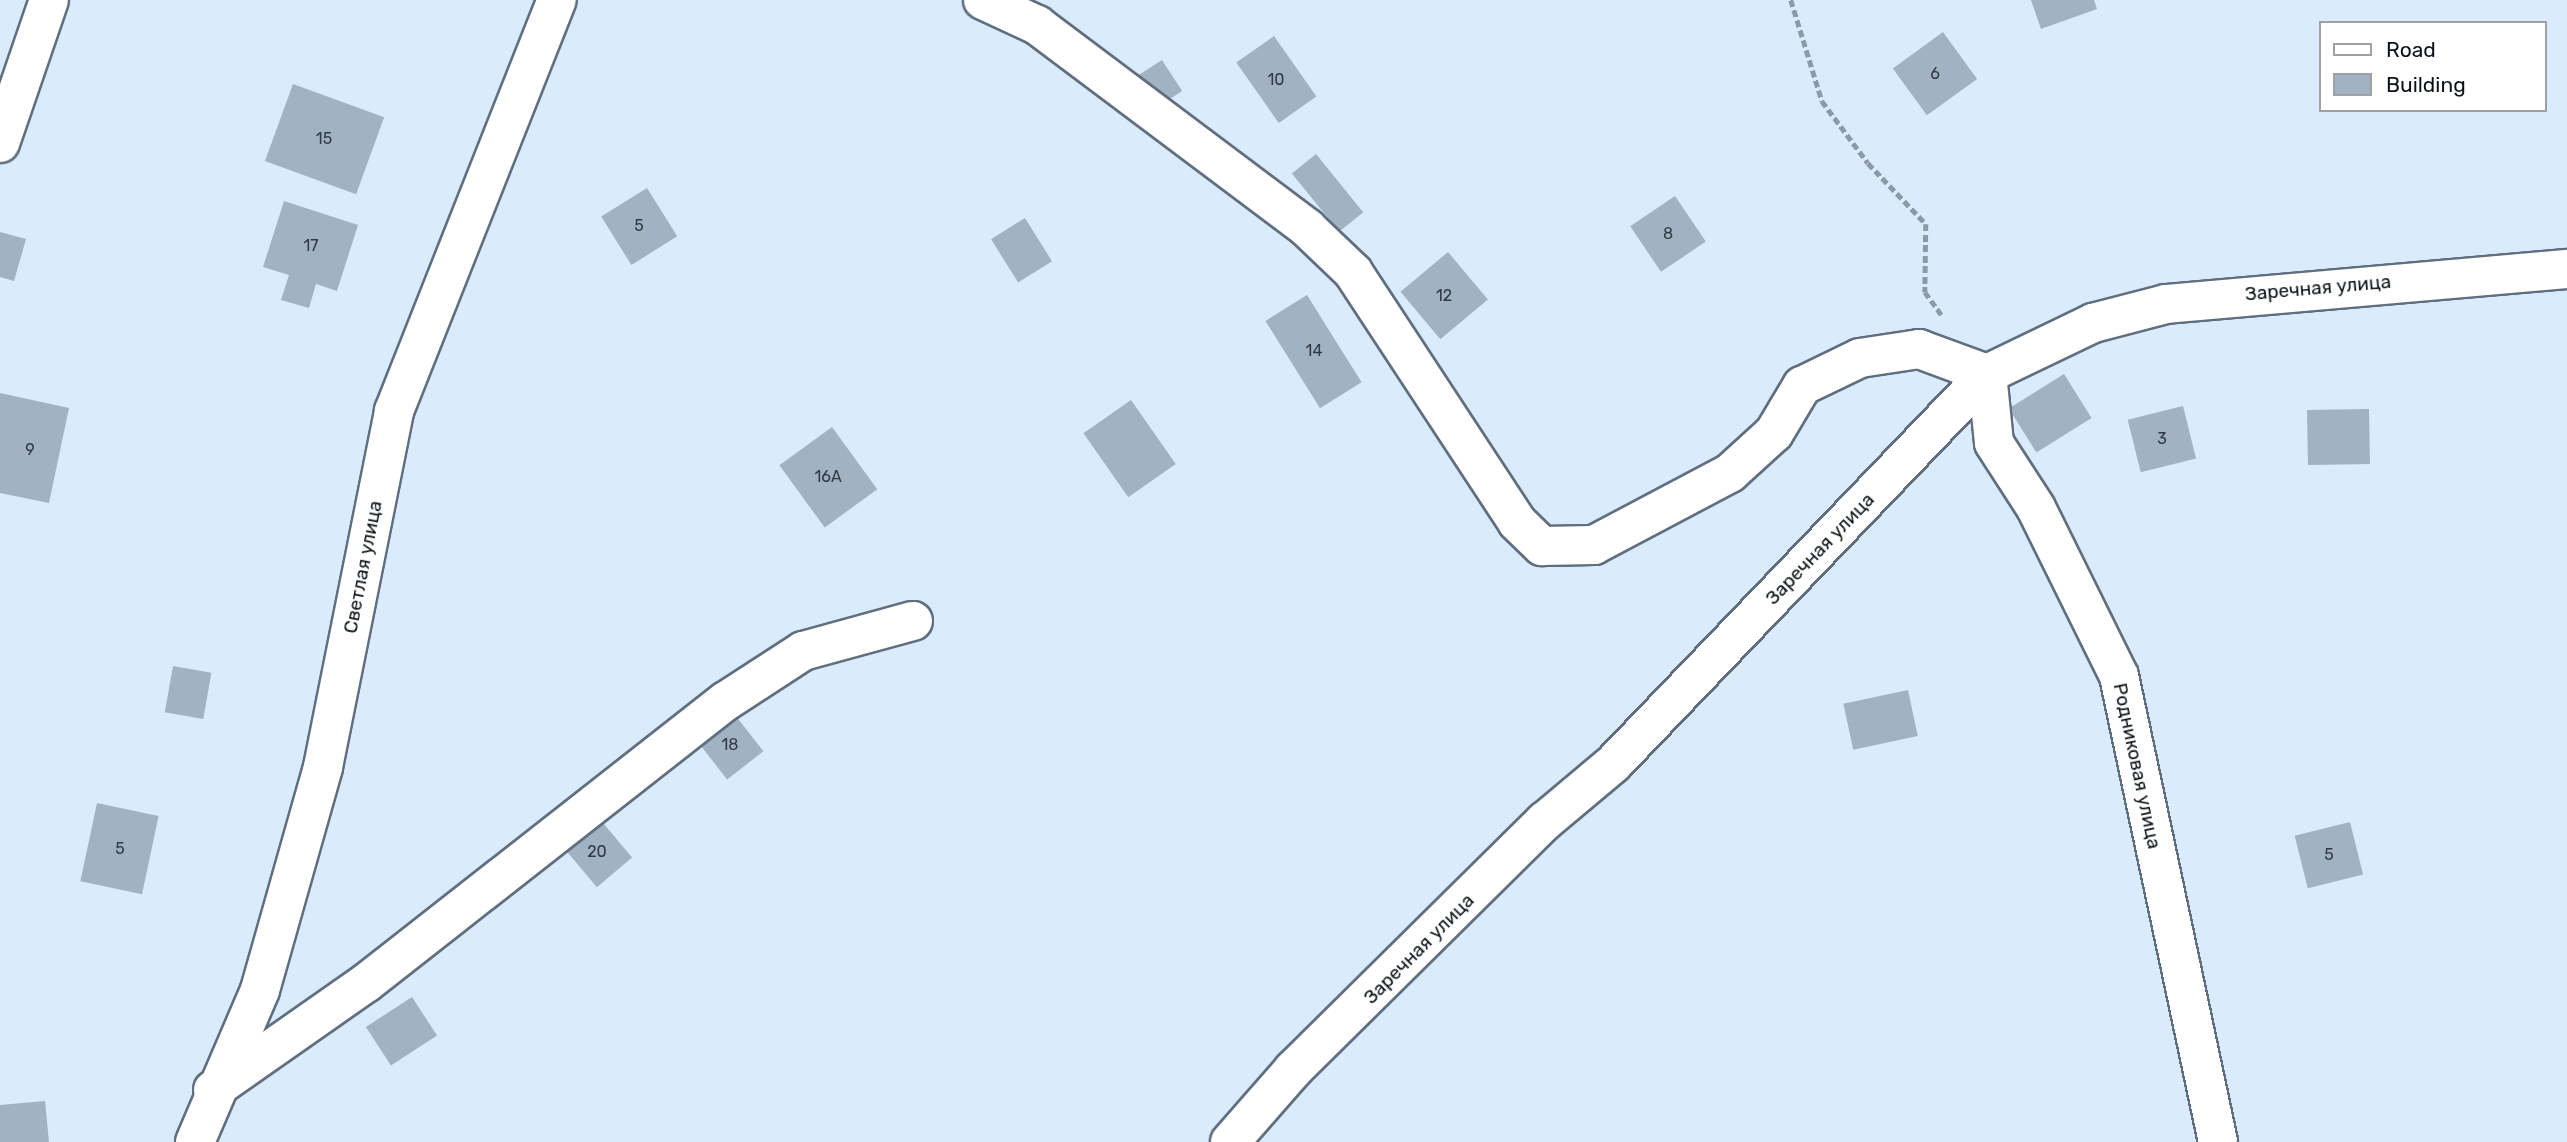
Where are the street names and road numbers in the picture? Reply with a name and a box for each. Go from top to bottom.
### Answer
street label: Заречная улица [2244,270,2392,306]
street label: Заречная улица [1761,488,1879,610]
street label: Светлая улица [339,499,387,635]
street label: Родниковая улица [2108,681,2166,851]
street label: Заречная улица [1359,889,1479,1009]

